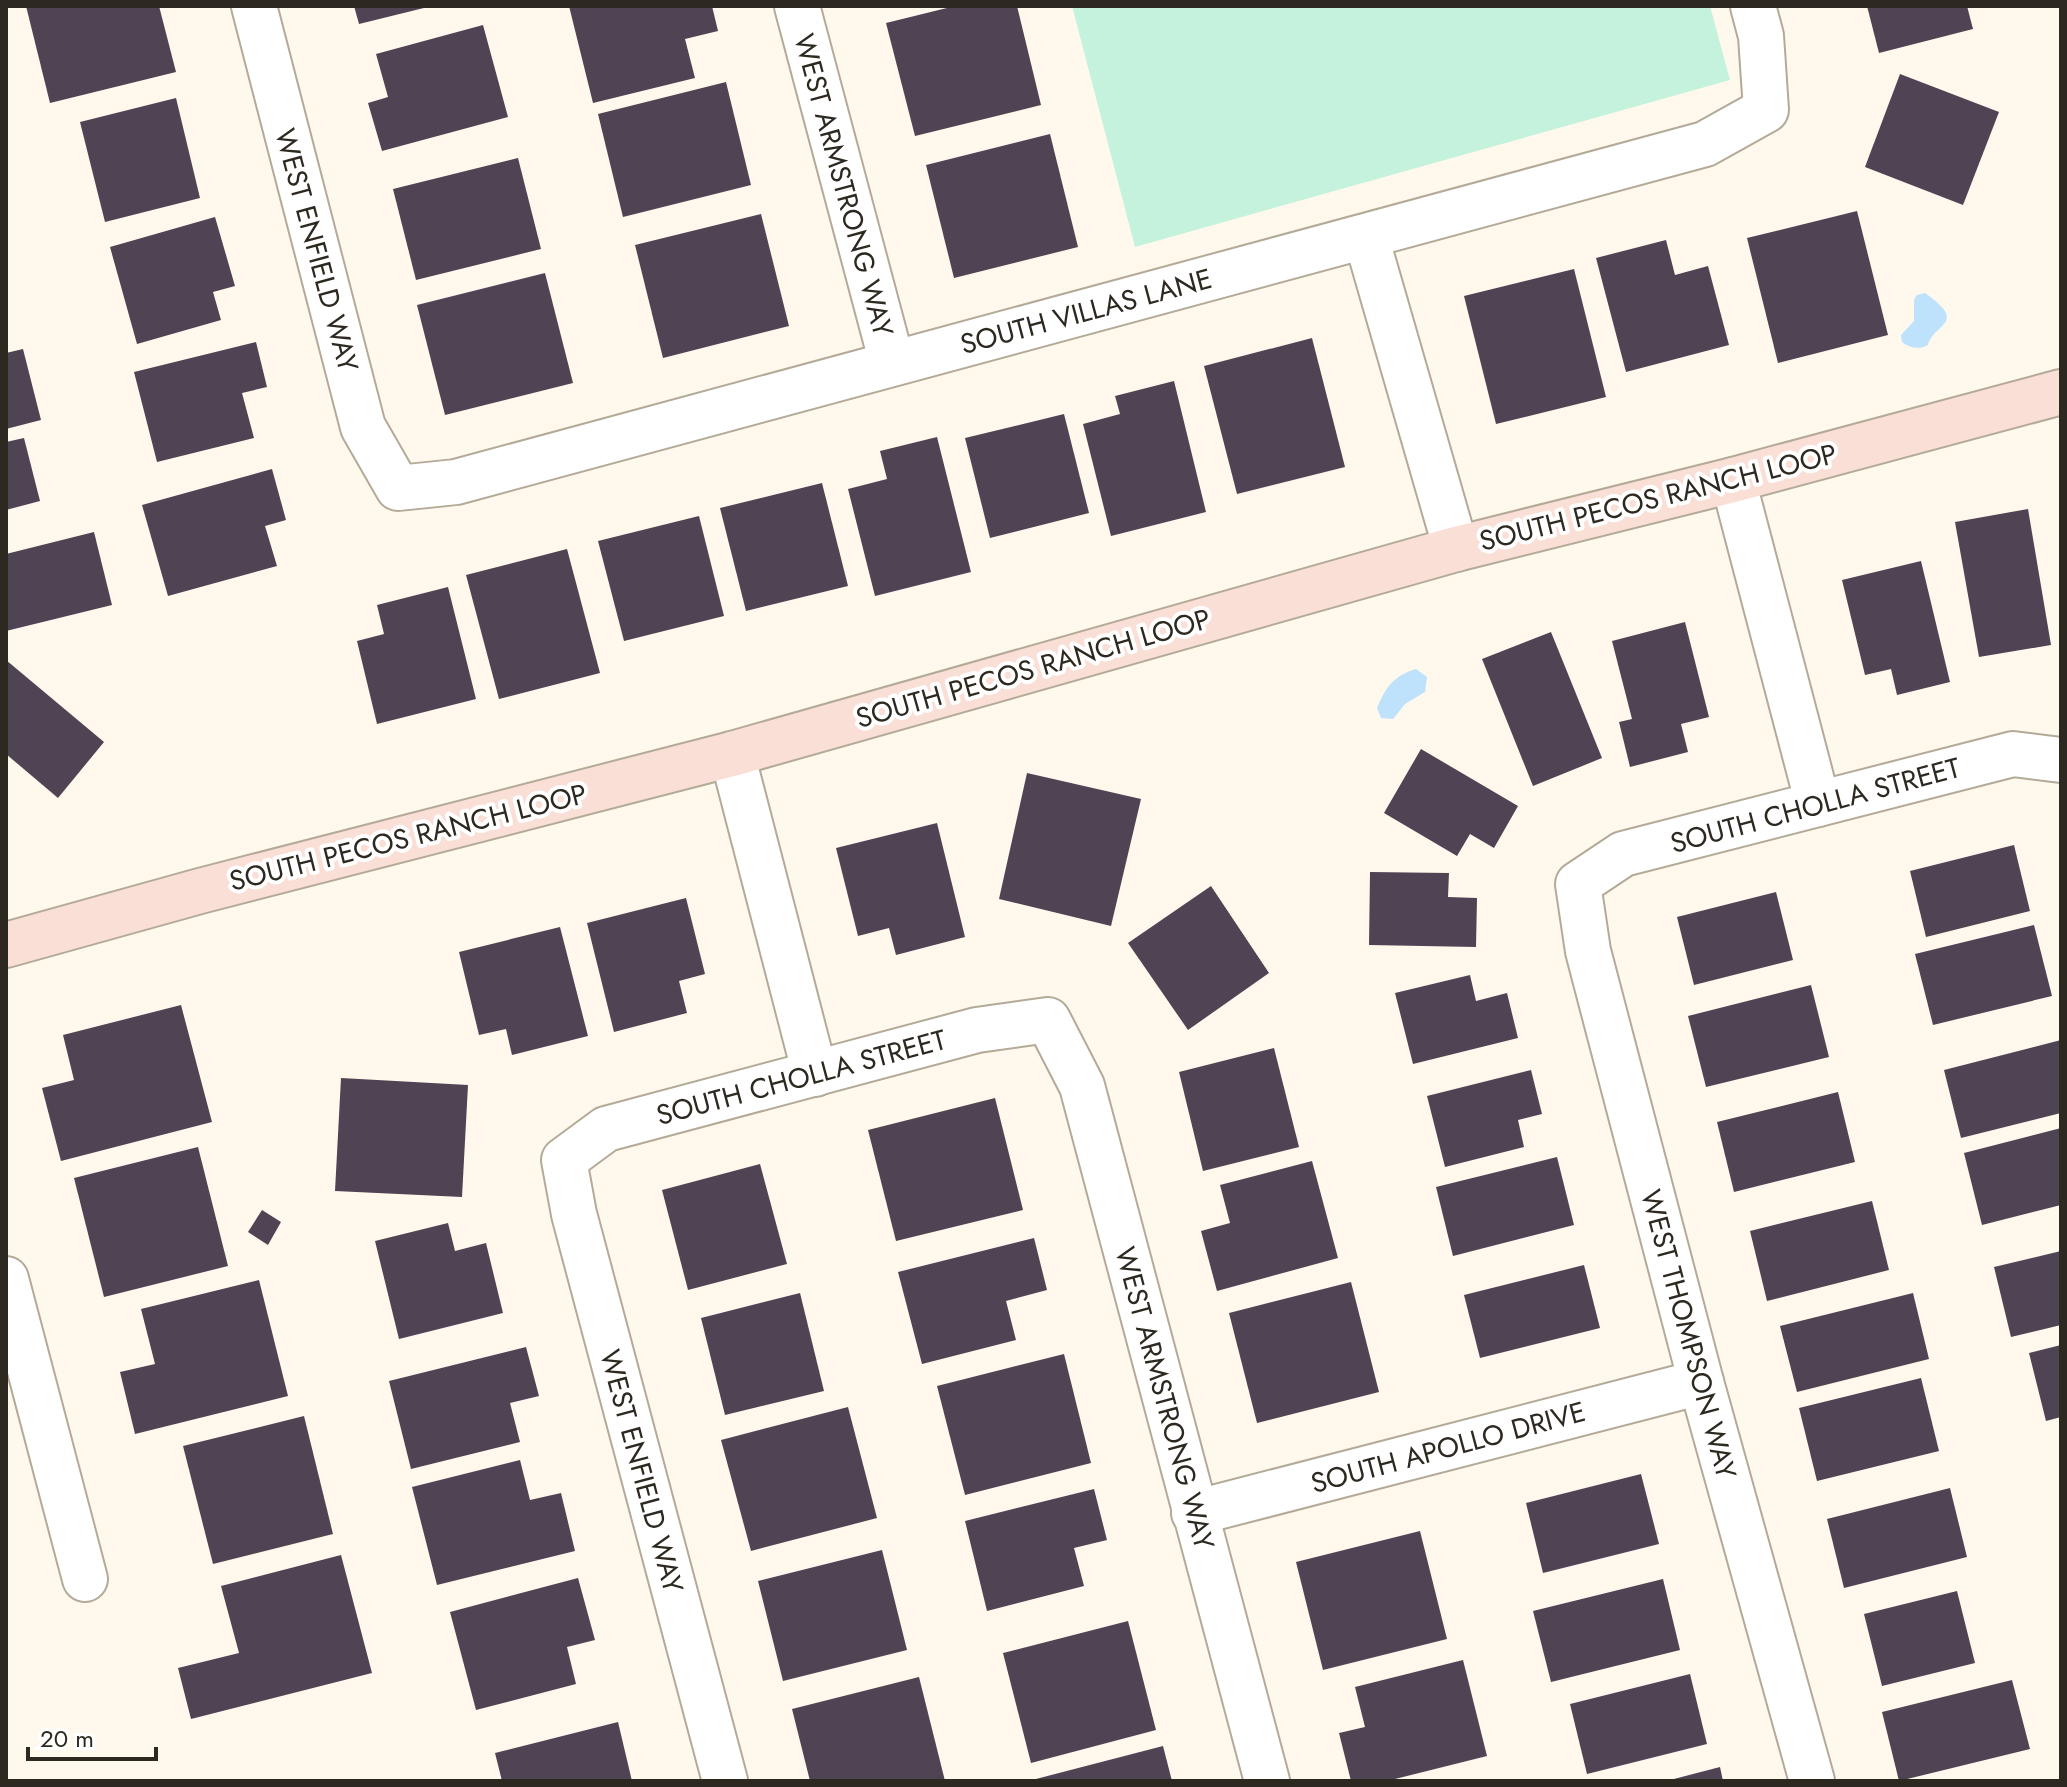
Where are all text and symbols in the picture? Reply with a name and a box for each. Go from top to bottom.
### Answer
street label: WEST ARMSTRONG WAY [783,29,904,341]
street label: WEST ENFIELD WAY [264,124,369,377]
street label: SOUTH VILLAS LANE [956,258,1217,365]
street label: SOUTH PECOS RANCH LOOP [1475,433,1841,562]
street label: SOUTH PECOS RANCH LOOP [851,598,1215,739]
street label: SOUTH CHOLLA STREET [1666,747,1965,864]
street label: SOUTH PECOS RANCH LOOP [225,773,591,902]
street label: SOUTH CHOLLA STREET [652,1019,951,1136]
street label: WEST THOMPSON WAY [1630,1185,1747,1484]
street label: WEST ARMSTRONG WAY [1104,1242,1225,1554]
street label: WEST ENFIELD WAY [589,1345,694,1598]
street label: SOUTH APOLLO DRIVE [1306,1391,1590,1504]
scale bar [28,1711,156,1761]
text: 20 m [40,1721,94,1756]

